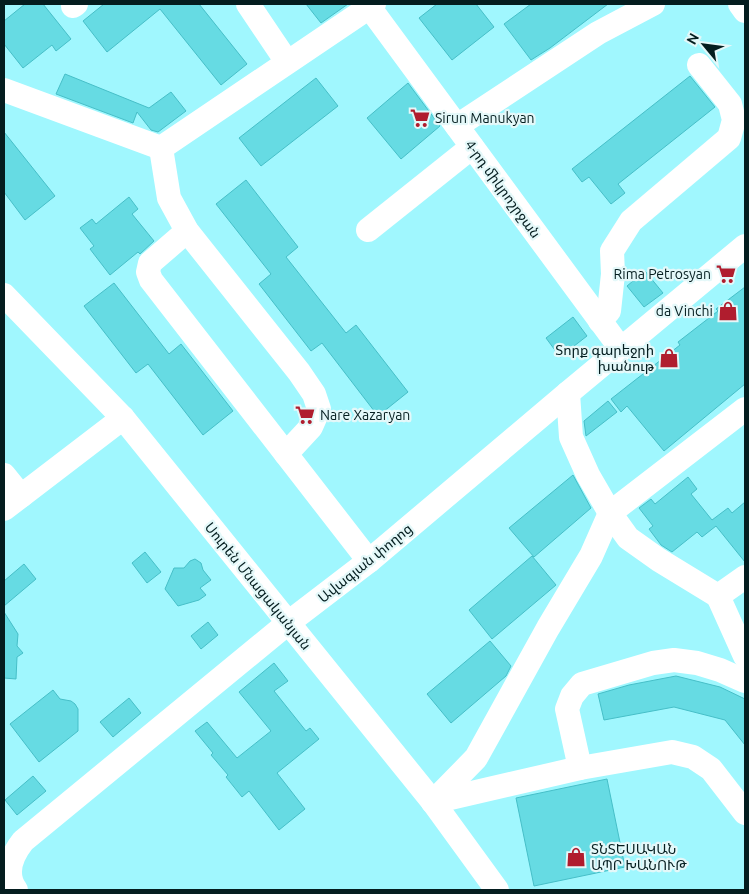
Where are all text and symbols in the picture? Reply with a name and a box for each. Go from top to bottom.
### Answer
north arrow [679,20,729,70]
text: N [683,30,702,47]
supermarket icon: Sirun Manukyan [409,107,431,129]
place label: Sirun Manukyan [435,110,535,126]
street label: 4-րդ միկրոշրջան [462,137,544,241]
supermarket icon: Rima Petrosyan [715,263,737,285]
place label: Rima Petrosyan [614,266,711,282]
shop icon: da Vinchi [717,300,739,322]
place label: da Vinchi [656,303,713,319]
place label: Տորք գարեջրի խանութ [555,342,655,374]
shop icon: Տորք գարեջրի խանութ [658,347,680,369]
supermarket icon: Nare Xazaryan [294,404,316,426]
place label: Nare Xazaryan [320,407,410,423]
street label: Սուրեն Մնացականյան [202,519,314,653]
street label: Ավագյան փողոց [315,520,415,606]
place label: ՏՆՏԵՍԱԿԱՆ ԱՊՐ ԽԱՆՈՒԹ [591,841,687,873]
shop icon: ՏՆՏԵՍԱԿԱՆ ԱՊՐ ԽԱՆՈՒԹ [565,846,587,868]

